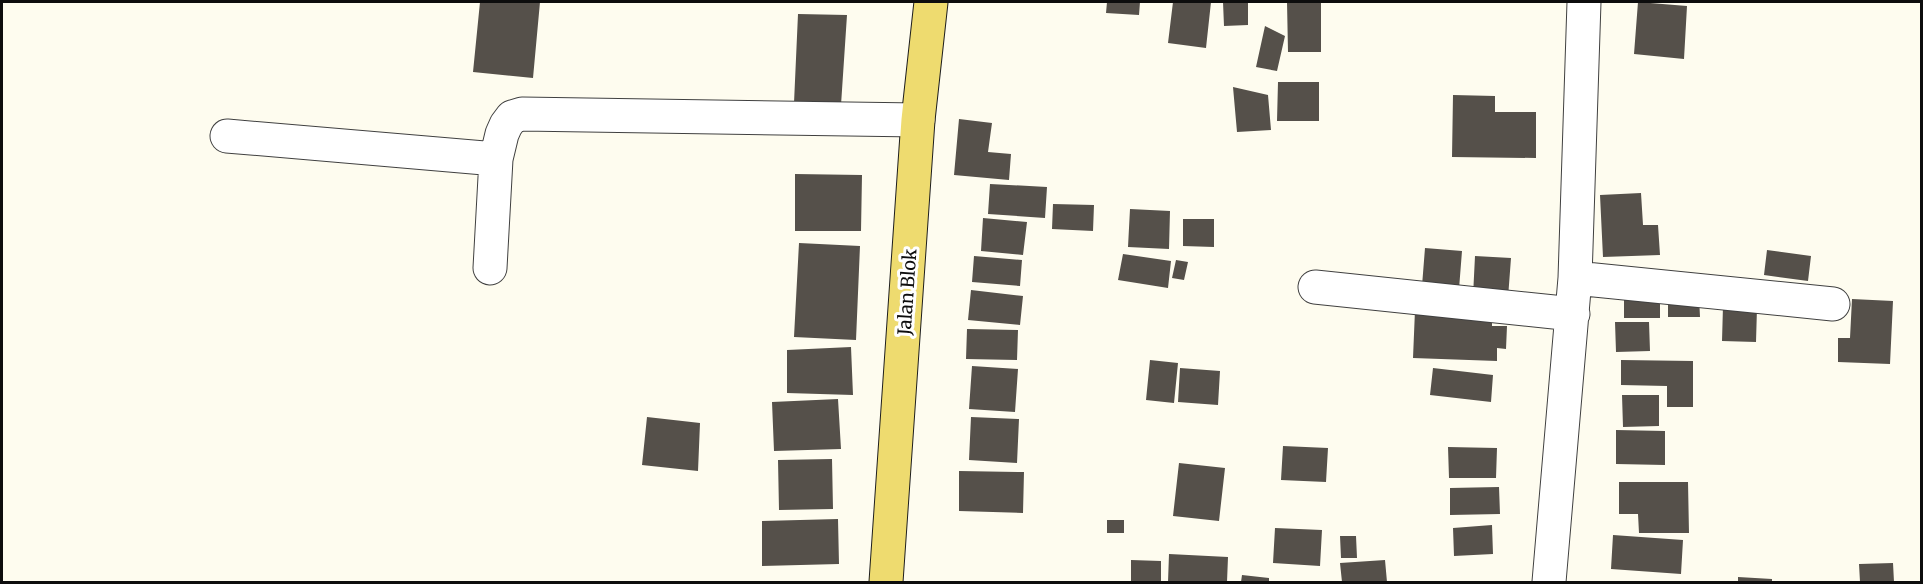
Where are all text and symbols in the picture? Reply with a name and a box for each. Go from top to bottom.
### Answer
street label: Jalan Blok [892,247,922,337]

